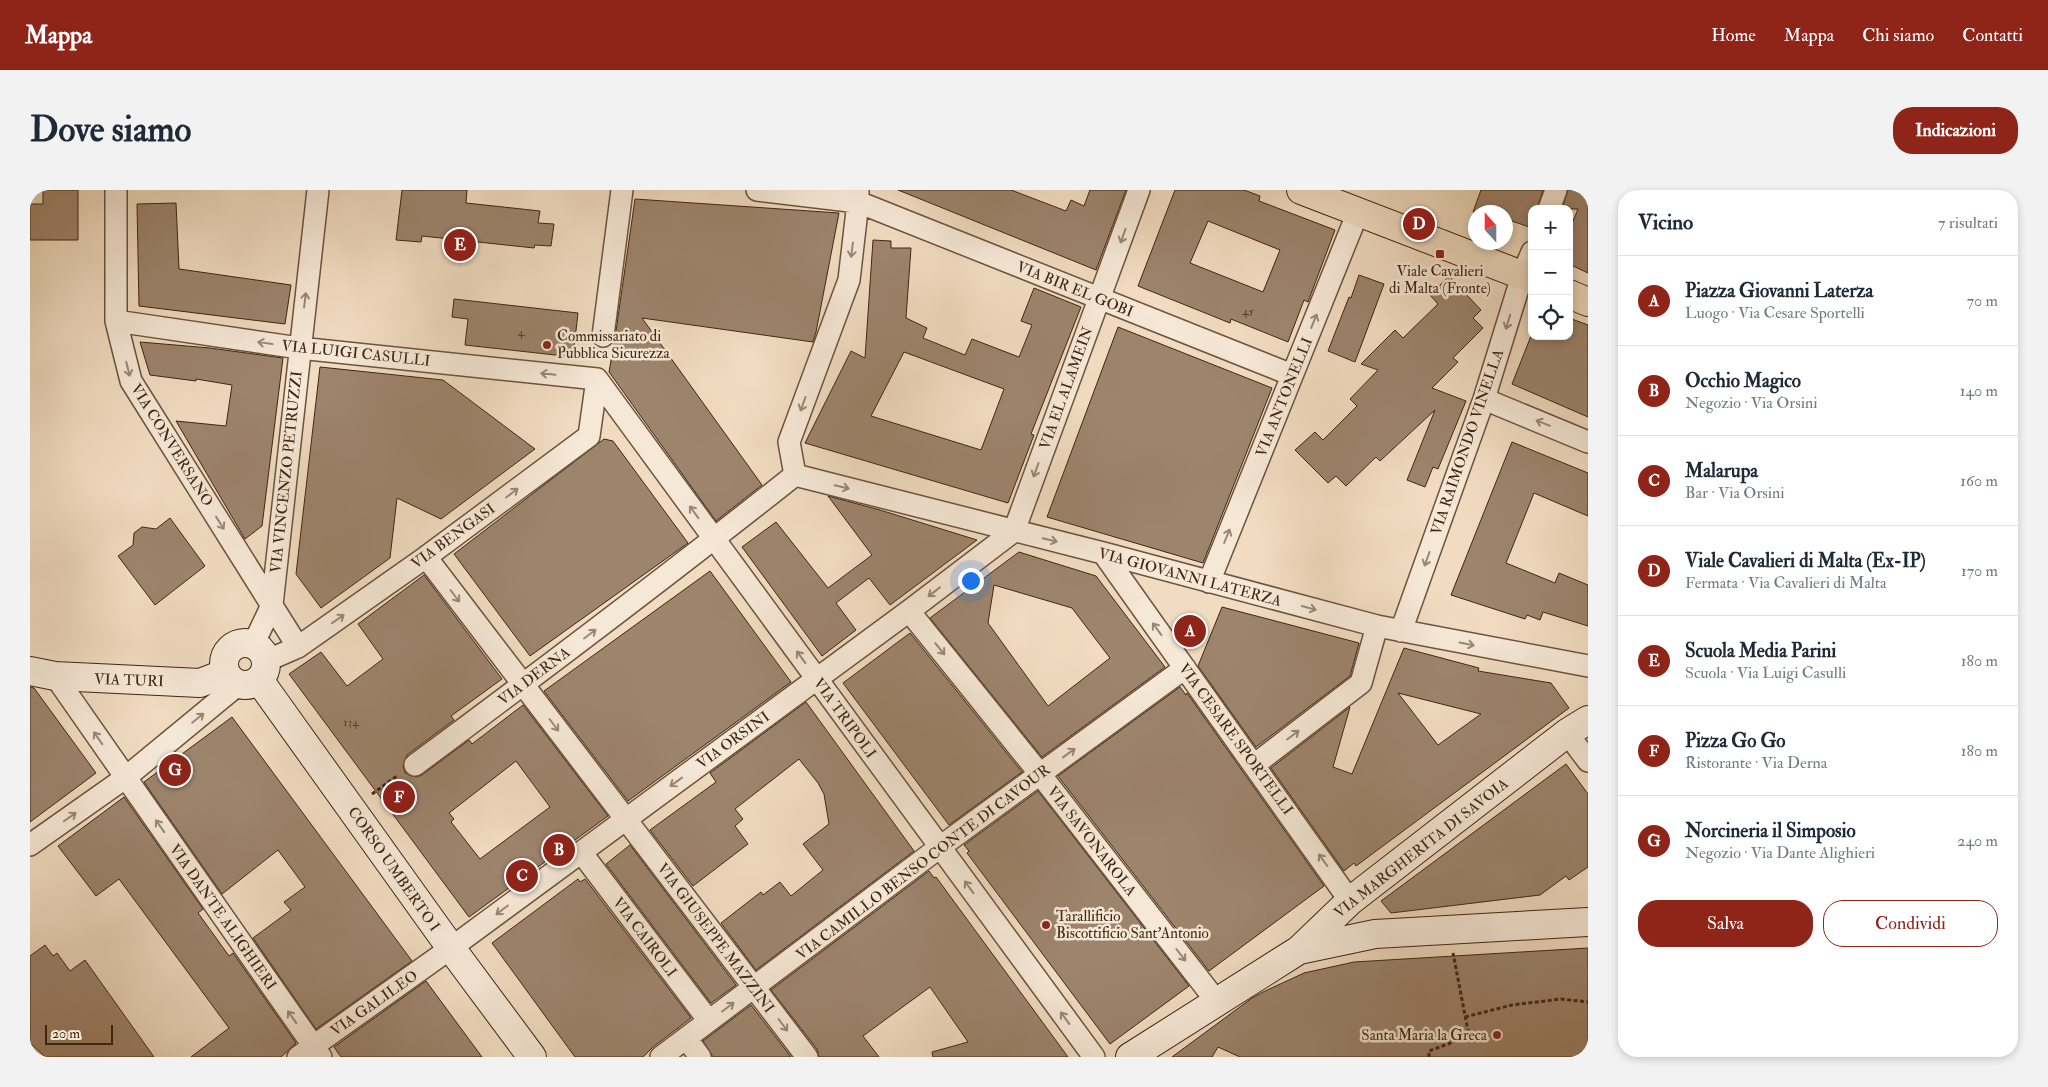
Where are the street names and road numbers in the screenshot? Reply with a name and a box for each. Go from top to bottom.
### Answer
street label: VIA BIR EL GOBI [1014,257,1136,322]
street label: VIA EL ALAMEIN [1035,324,1098,452]
street label: VIA ANTONELLI [1252,335,1317,460]
street label: VIA LUIGI CASULLI [281,336,431,371]
street label: VIA RAIMONDO VINELLA [1427,346,1508,538]
street label: VIA VINCENZO PETRUZZI [266,370,307,574]
street label: VIA CONVERSANO [126,380,217,510]
street label: VIA BENGASI [407,499,499,573]
street label: VIA GIOVANNI LATERZA [1096,544,1284,611]
street label: VIA DERNA [494,643,575,710]
street label: VIA CESARE SPORTELLI [1174,660,1297,819]
street label: VIA TURI [94,670,164,691]
street label: VIA TRIPOLI [809,674,880,762]
street label: VIA ORSINI [693,707,774,773]
street label: VIA CAMILLO BENSO CONTE DI CAVOUR [792,760,1055,964]
street label: VIA MARGHERITA DI SAVOIA [1330,774,1513,922]
street label: VIA SAVONAROLA [1043,782,1141,901]
street label: CORSO UMBERTO I [343,803,444,935]
street label: VIA DANTE ALIGHIERI [165,840,280,994]
street label: VIA GIUSEPPE MAZZINI [653,859,778,1017]
street label: VIA CAIROLI [608,894,681,981]
street label: VIA GALILEO [327,966,422,1041]

